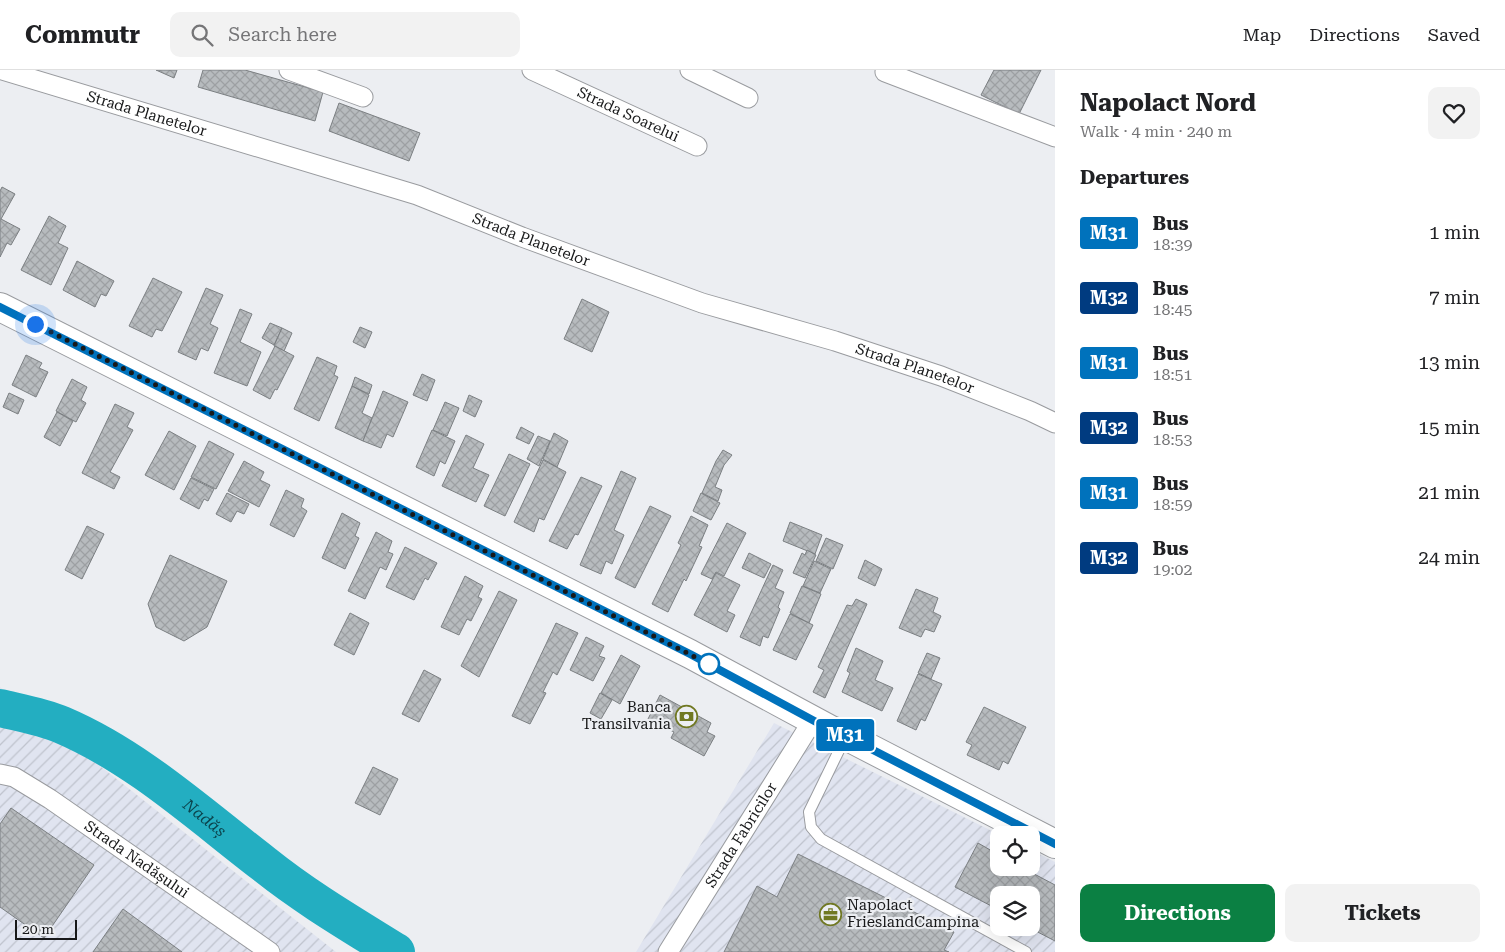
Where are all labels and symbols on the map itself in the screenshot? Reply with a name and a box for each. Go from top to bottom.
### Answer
street label: Strada Soarelui [574,83,682,146]
street label: Strada Planetelor [84,87,209,140]
street label: Strada Planetelor [470,209,592,270]
your location [23,312,48,337]
street label: Strada Planetelor [853,339,977,397]
unlabelled marker [698,653,720,675]
place label: Banca Transilvania [582,698,671,733]
bank icon: Banca Transilvania [675,704,699,728]
line badge: M31 [816,719,874,751]
street label: Strada Fabricilor [702,779,781,891]
water label: Nadăș [179,794,230,841]
street label: Strada Nadășului [81,817,192,902]
place label: Napolact FrieslandCampina [847,896,979,931]
office icon: Napolact FrieslandCampina [819,902,843,926]
scale bar [15,917,78,940]

